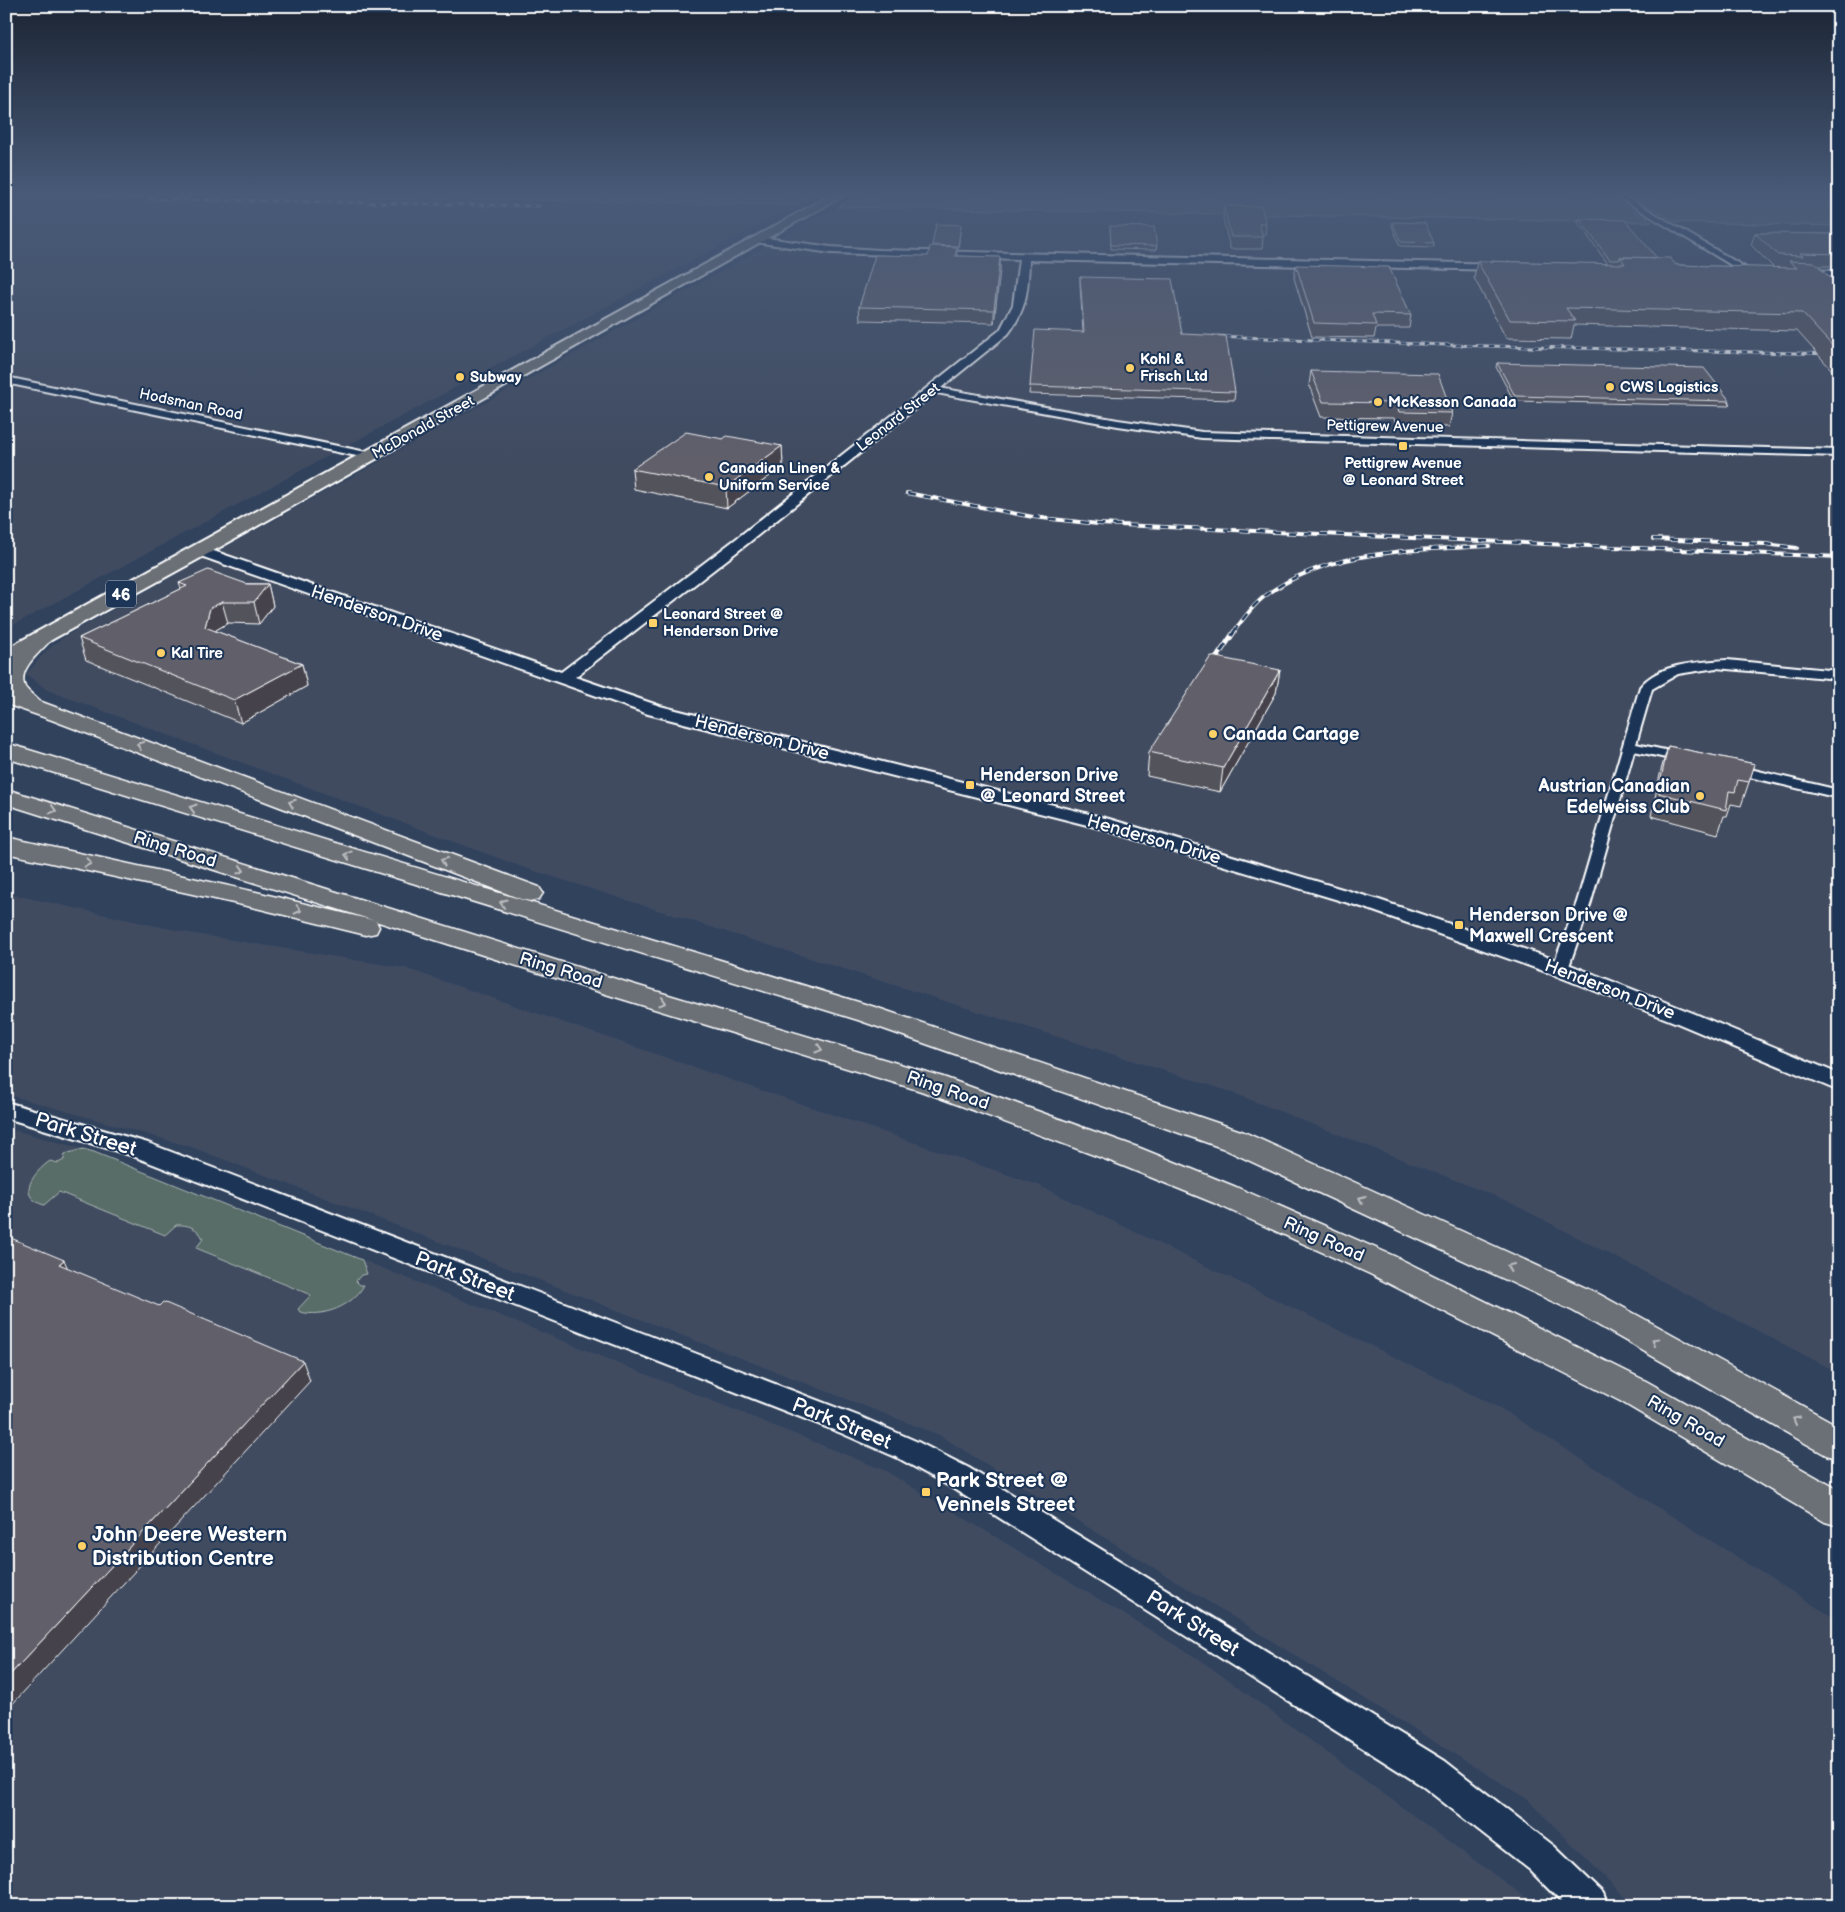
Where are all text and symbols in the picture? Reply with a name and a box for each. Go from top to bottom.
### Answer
place label: Kohl & Frisch Ltd [1140,350,1208,386]
marker: Kohl & Frisch Ltd [1124,362,1136,374]
place label: Subway [470,368,522,387]
marker: Subway [454,371,466,383]
place label: CWS Logistics [1620,378,1718,397]
street label: Leonard Street [853,379,944,456]
marker: CWS Logistics [1604,381,1616,393]
street label: Hodsman Road [137,384,244,425]
street label: McDonald Street [369,391,478,463]
place label: McKesson Canada [1388,393,1517,412]
marker: McKesson Canada [1372,396,1384,408]
street label: Pettigrew Avenue [1326,416,1444,437]
marker: Pettigrew Avenue @ Leonard Street [1397,440,1409,452]
place label: Pettigrew Avenue @ Leonard Street [1343,454,1463,490]
place label: Canadian Linen & Uniform Service [719,459,840,495]
marker: Canadian Linen & Uniform Service [703,471,715,483]
road number: 46 [106,580,136,608]
street label: Henderson Drive [308,581,446,646]
place label: Leonard Street @ Henderson Drive [663,605,784,641]
marker: Leonard Street @ Henderson Drive [647,617,659,629]
place label: Kal Tire [171,644,223,663]
marker: Kal Tire [155,647,167,659]
street label: Henderson Drive [692,711,832,764]
place label: Canada Cartage [1223,724,1359,745]
marker: Canada Cartage [1207,728,1219,740]
one-way arrow [136,741,145,751]
place label: Henderson Drive @ Leonard Street [980,765,1125,807]
place label: Austrian Canadian Edelweiss Club [1538,776,1690,818]
marker: Henderson Drive @ Leonard Street [964,779,976,791]
marker: Austrian Canadian Edelweiss Club [1694,790,1706,802]
one-way arrow [288,799,296,809]
one-way arrow [189,803,197,813]
one-way arrow [48,805,56,815]
street label: Henderson Drive [1085,810,1223,869]
street label: Ring Road [131,827,219,872]
one-way arrow [344,851,353,861]
one-way arrow [84,857,92,868]
one-way arrow [440,857,448,867]
one-way arrow [236,864,245,874]
one-way arrow [500,898,508,908]
one-way arrow [293,904,302,915]
place label: Henderson Drive @ Maxwell Crescent [1469,905,1629,947]
marker: Henderson Drive @ Maxwell Crescent [1453,919,1465,931]
street label: Ring Road [517,948,605,993]
street label: Henderson Drive [1542,955,1678,1024]
one-way arrow [659,997,667,1007]
one-way arrow [814,1044,823,1054]
street label: Ring Road [904,1067,992,1114]
street label: Park Street [32,1107,140,1162]
one-way arrow [1358,1195,1367,1206]
street label: Ring Road [1280,1212,1367,1267]
street label: Park Street [411,1246,519,1307]
one-way arrow [1506,1263,1515,1273]
one-way arrow [1651,1337,1660,1347]
street label: Ring Road [1643,1391,1728,1452]
street label: Park Street [788,1392,896,1455]
one-way arrow [1793,1417,1802,1427]
place label: Park Street @ Vennels Street [936,1468,1075,1517]
marker: Park Street @ Vennels Street [920,1486,932,1498]
place label: John Deere Western Distribution Centre [92,1522,287,1571]
marker: John Deere Western Distribution Centre [76,1540,88,1552]
street label: Park Street [1142,1585,1244,1662]

